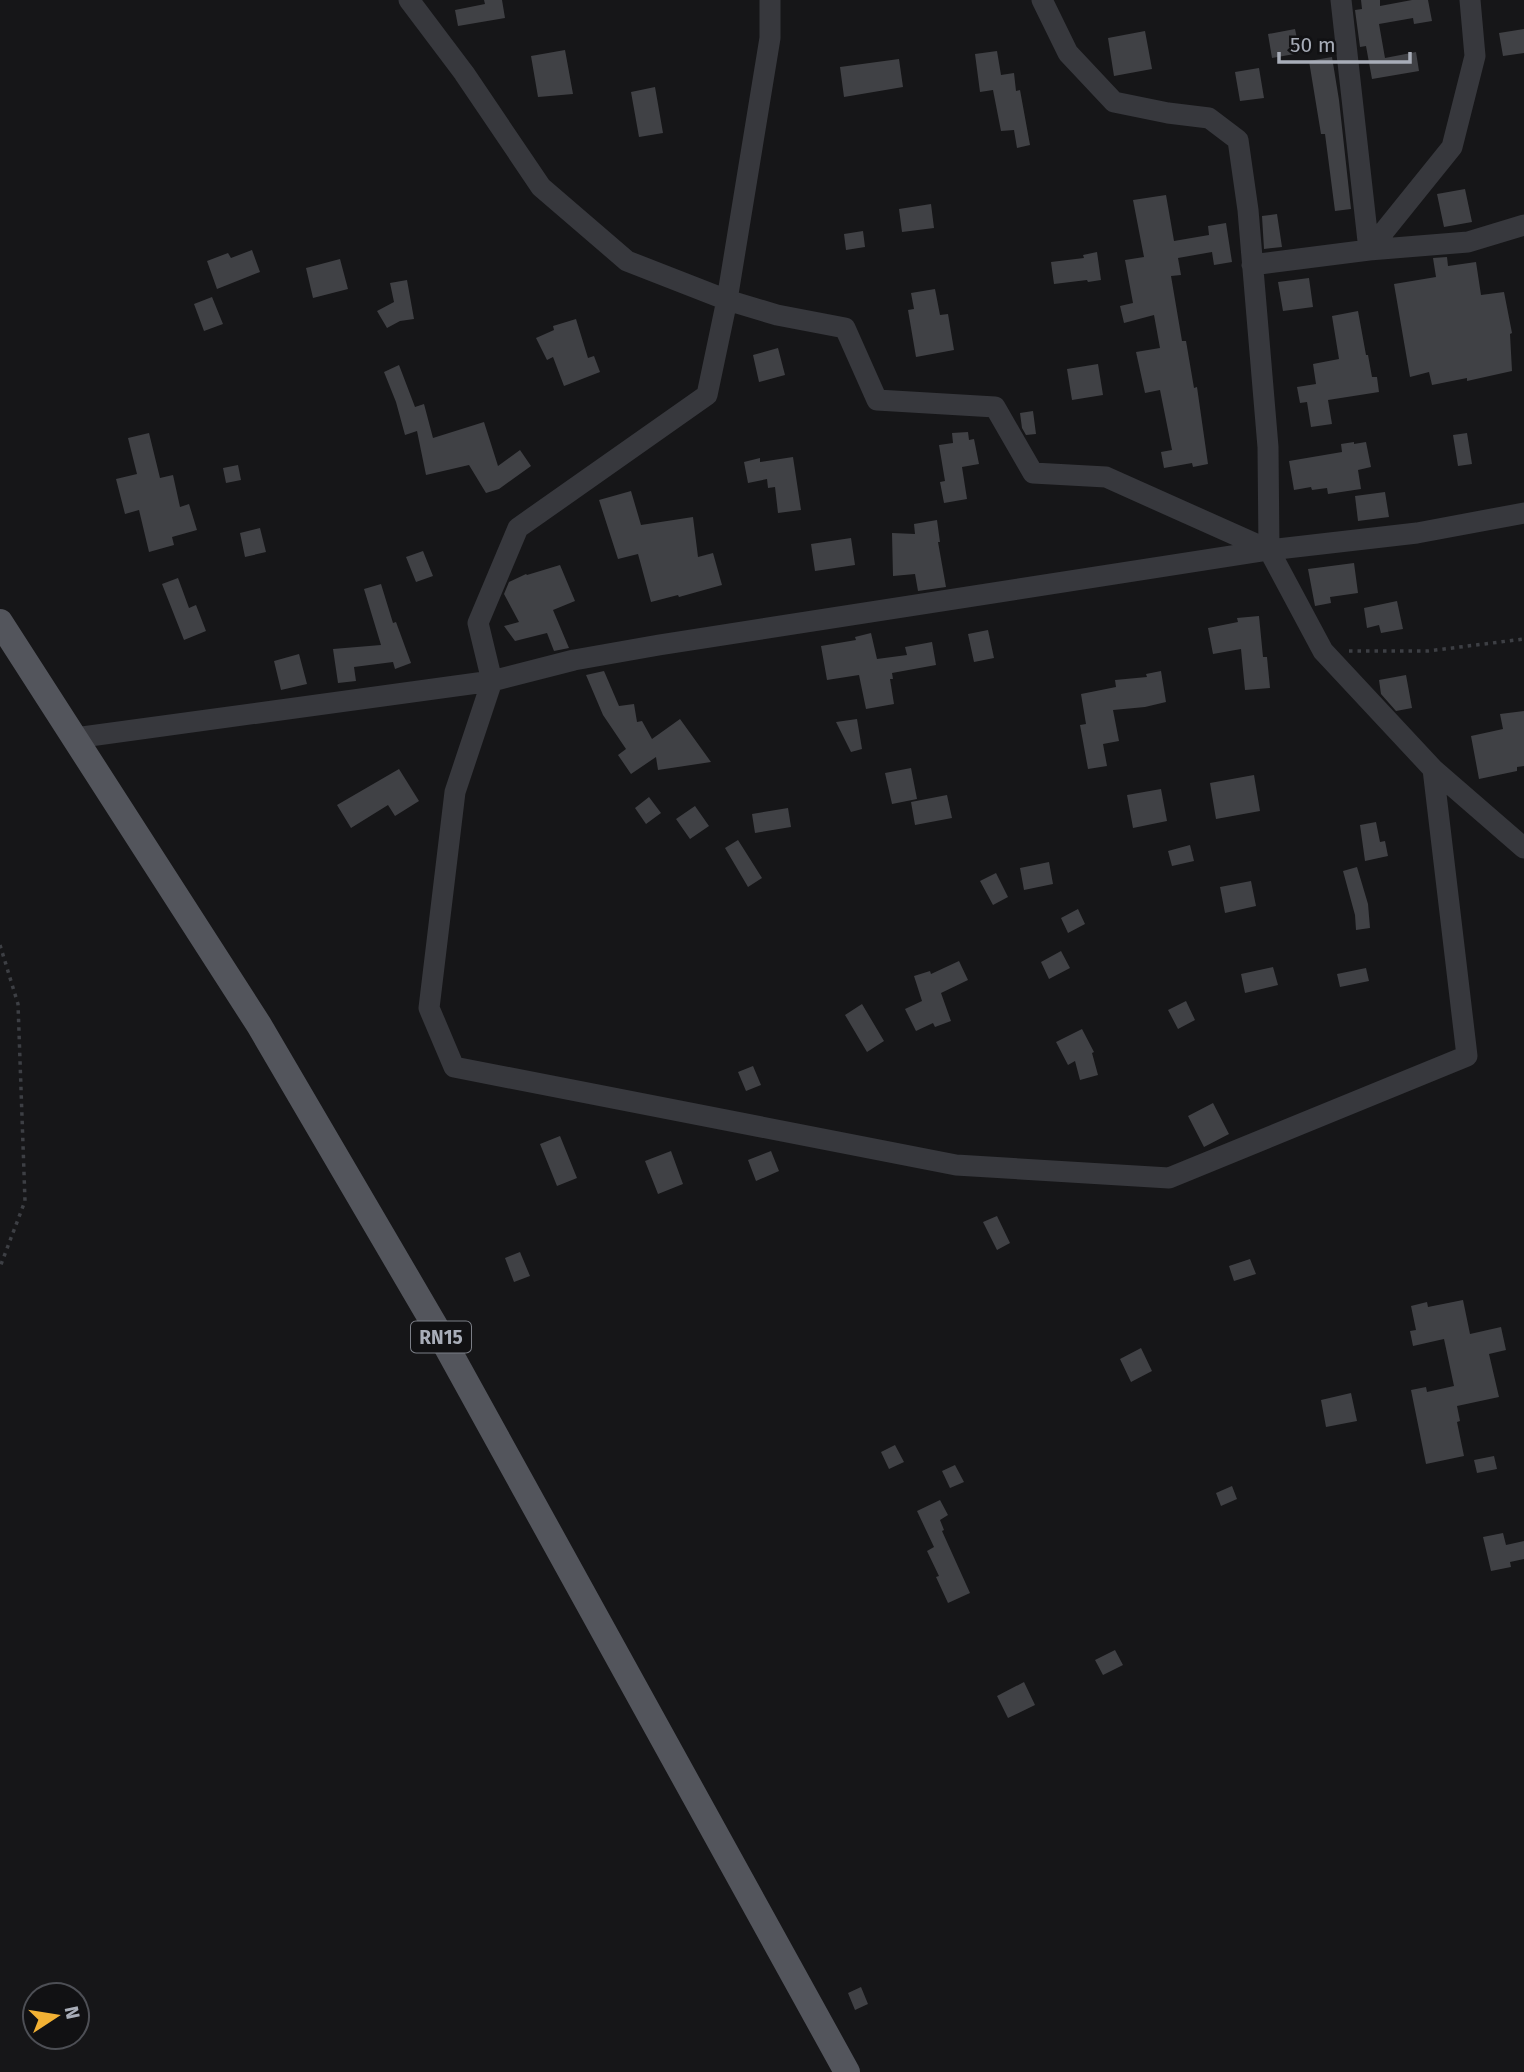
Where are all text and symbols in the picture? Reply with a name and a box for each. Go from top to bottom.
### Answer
scale bar [1279,21,1410,65]
text: 50 m [1290,32,1336,58]
road number: RN15 [411,1322,471,1352]
north arrow [21,1981,91,2051]
text: N [60,2004,85,2021]

